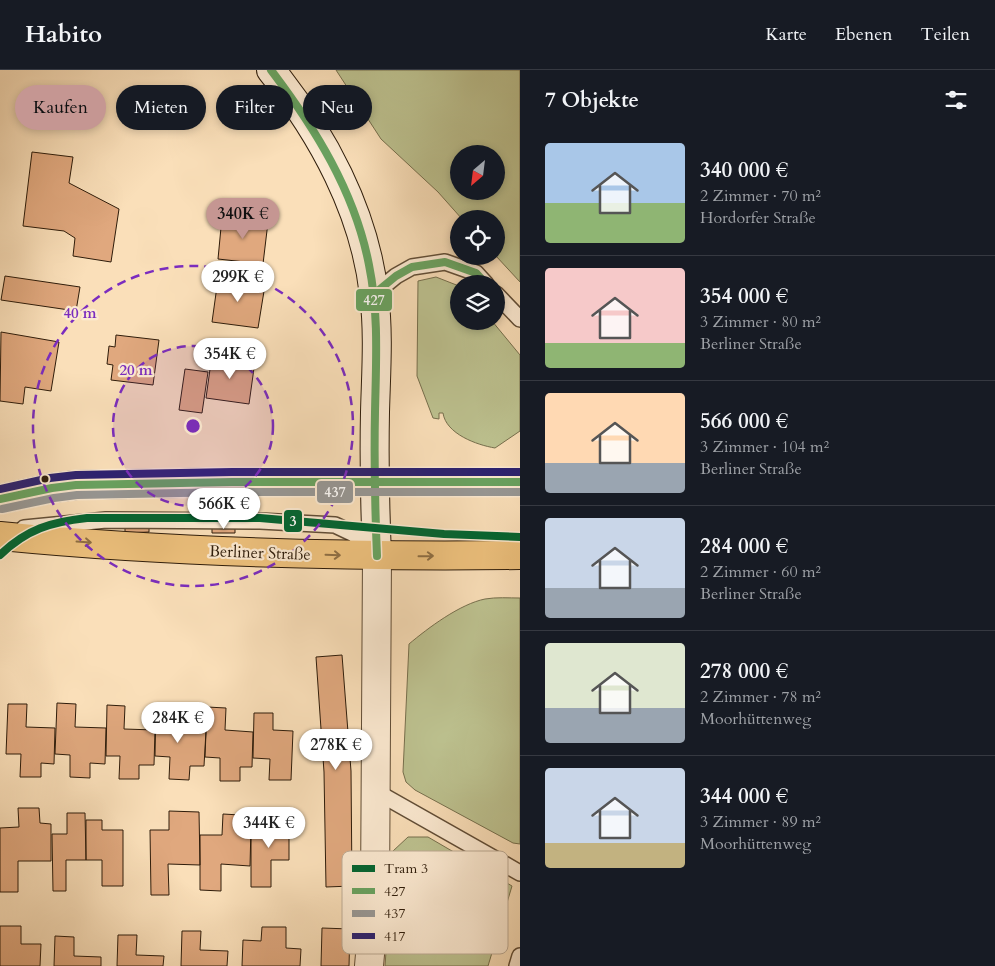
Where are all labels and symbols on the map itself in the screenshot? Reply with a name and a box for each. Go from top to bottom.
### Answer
north arrow [450,145,505,200]
pin: 340K € [202,198,284,240]
pin: 299K € [197,260,279,303]
line badge: 427 [355,288,393,312]
text: 427 [363,291,385,310]
text: 40 m [63,303,97,323]
pin: 354K € [189,338,271,380]
text: 20 m [119,360,153,380]
centre of rings [184,417,202,435]
unlabelled marker [40,474,50,484]
line badge: 437 [316,480,354,504]
text: 437 [324,483,346,502]
pin: 566K € [183,488,265,530]
line badge: 3 [283,509,303,533]
text: 3 [289,512,297,531]
one-way arrow [75,538,91,547]
street label: Berliner Straße [209,540,311,566]
one-way arrow [324,550,341,560]
one-way arrow [418,551,434,561]
pin: 284K € [137,702,219,744]
pin: 278K € [295,728,377,771]
pin: 344K € [228,806,310,849]
legend [342,851,508,954]
text: Tram 3 [384,859,428,878]
text: 427 [384,882,406,901]
text: 437 [384,904,406,923]
text: 417 [384,927,406,946]

